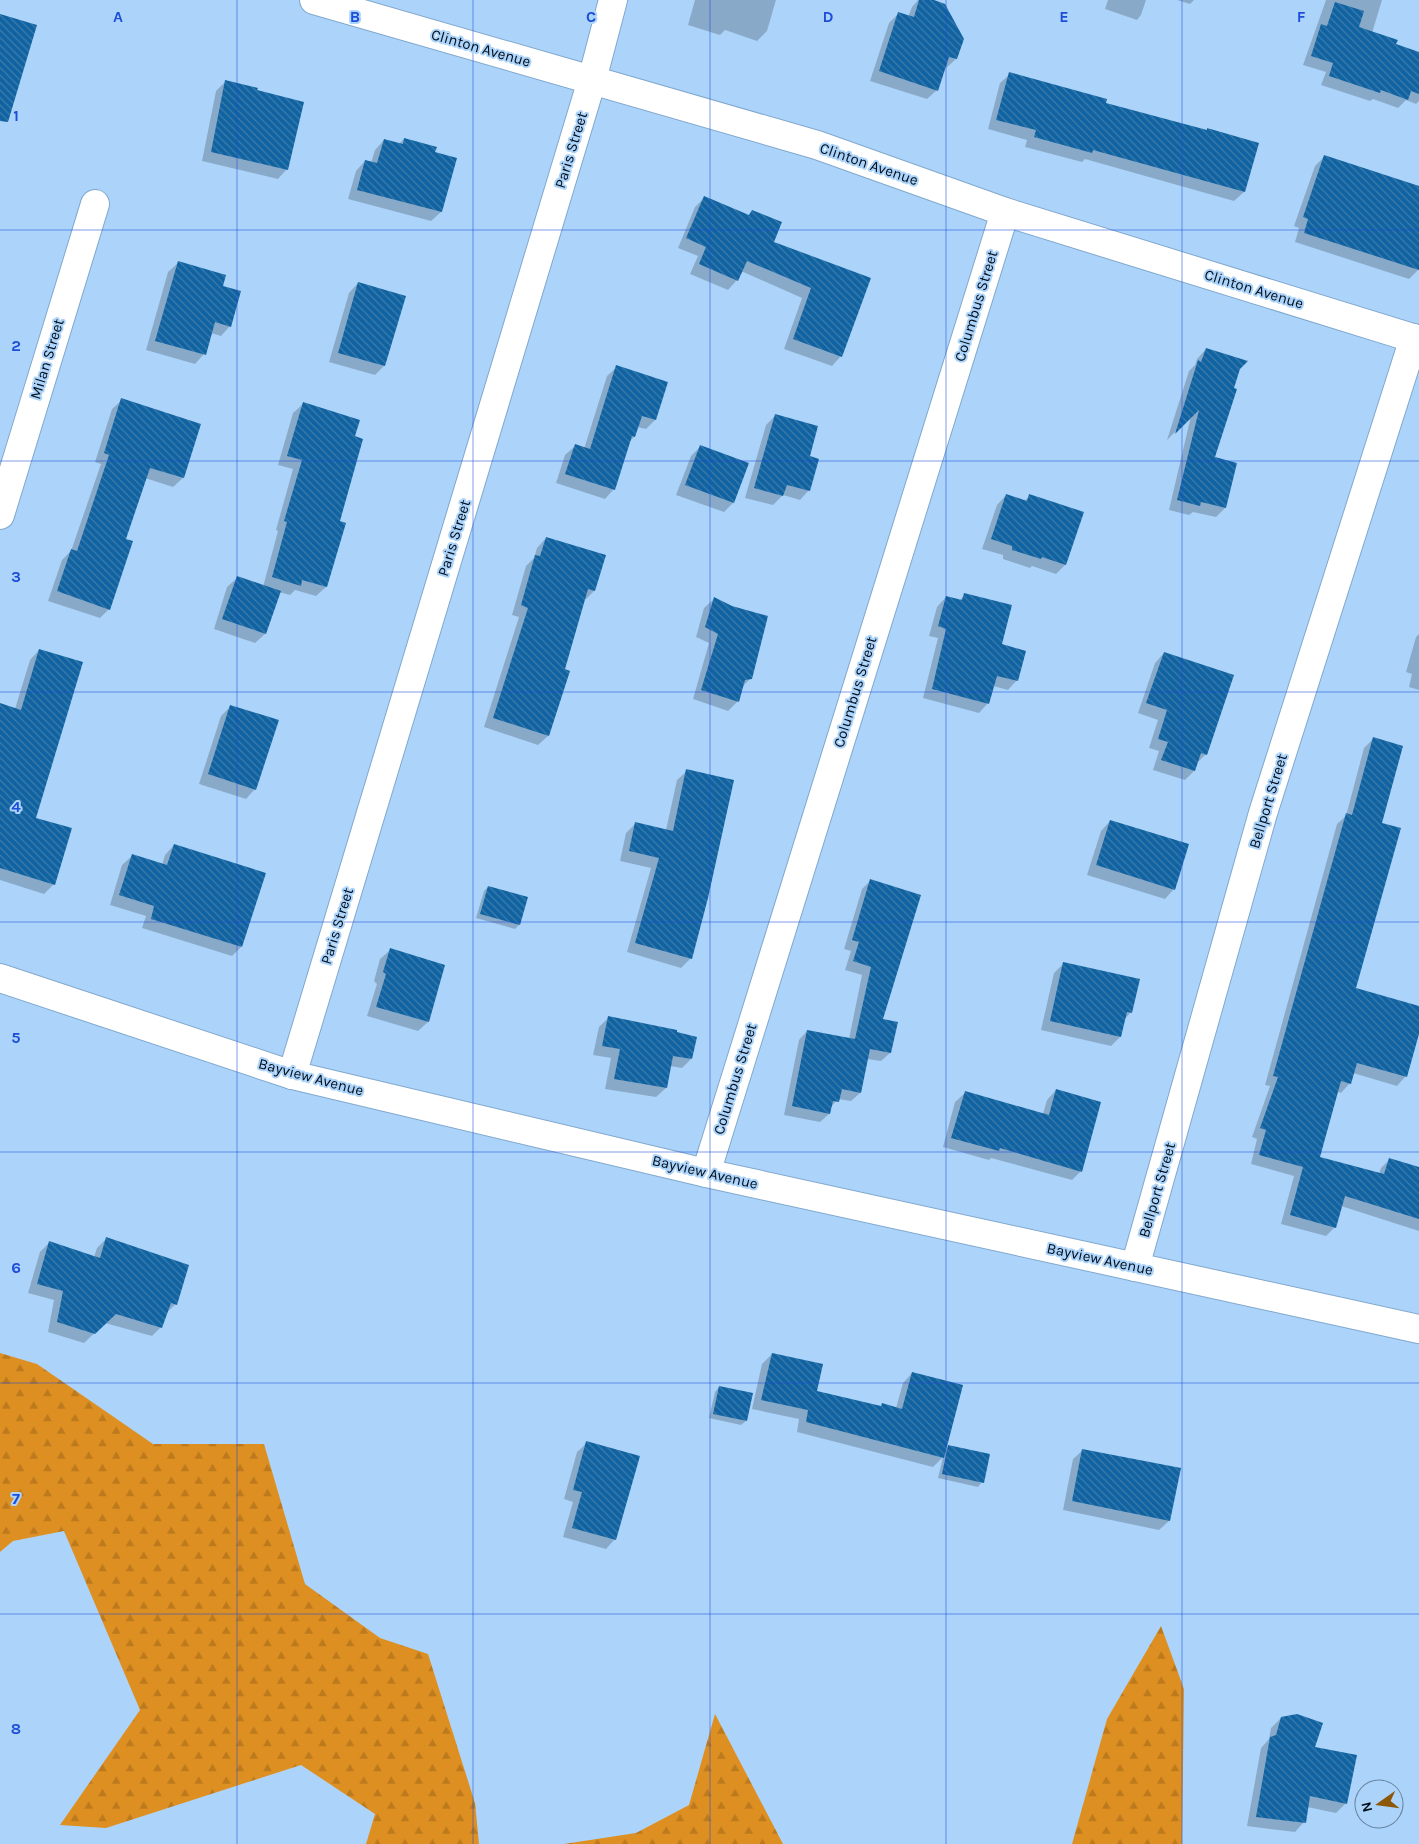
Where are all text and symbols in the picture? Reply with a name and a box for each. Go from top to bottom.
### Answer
text: A [113,7,123,26]
text: B [350,7,360,26]
text: C [586,7,596,26]
text: D [823,7,834,26]
text: E [1059,7,1069,26]
text: F [1297,7,1306,26]
street label: Clinton Avenue [429,25,533,71]
text: 1 [13,106,19,125]
street label: Paris Street [551,109,591,190]
street label: Clinton Avenue [818,139,920,189]
street label: Columbus Street [951,248,1002,364]
street label: Clinton Avenue [1202,265,1306,313]
street label: Milan Street [26,316,68,402]
text: 2 [11,336,21,355]
street label: Paris Street [434,497,474,578]
text: 3 [11,567,21,586]
street label: Columbus Street [830,634,881,750]
street label: Bellport Street [1245,751,1291,851]
text: 4 [11,797,21,816]
street label: Paris Street [317,885,357,966]
street label: Columbus Street [710,1021,761,1137]
text: 5 [11,1028,21,1047]
street label: Bayview Avenue [256,1054,366,1100]
street label: Bellport Street [1135,1140,1179,1240]
street label: Bayview Avenue [650,1151,760,1193]
street label: Bayview Avenue [1045,1239,1155,1279]
text: 6 [11,1258,21,1277]
text: 7 [12,1489,20,1508]
text: 8 [11,1719,21,1738]
north arrow [1354,1779,1404,1829]
text: N [1357,1800,1376,1814]

